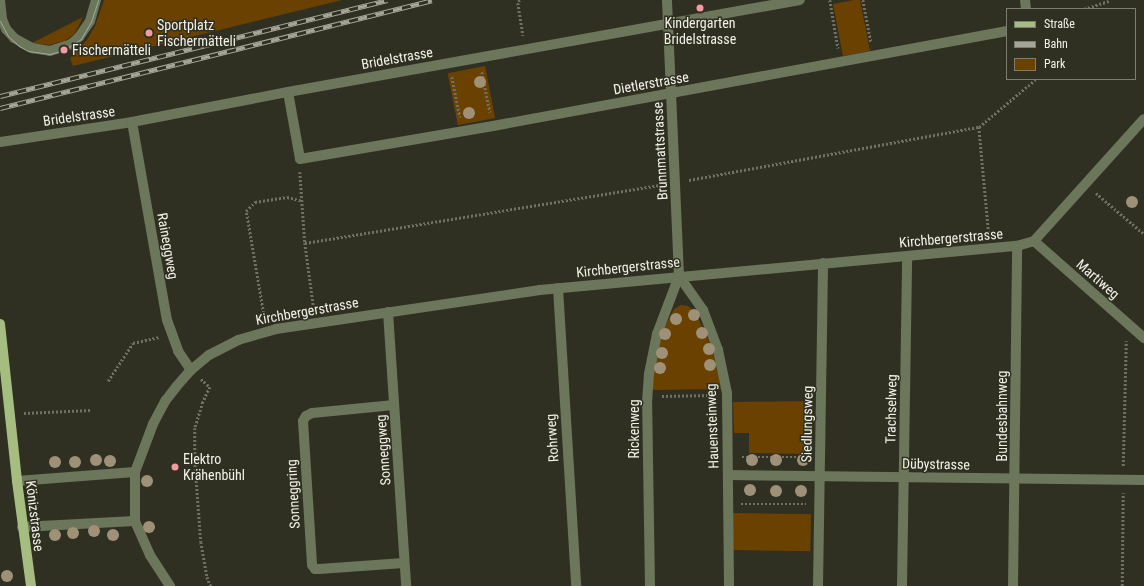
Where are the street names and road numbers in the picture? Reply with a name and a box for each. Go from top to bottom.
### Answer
street label: Bridelstrasse [360,43,434,73]
street label: Dietlerstrasse [612,68,690,98]
street label: Brunnmattstrasse [649,101,671,201]
street label: Bridelstrasse [42,103,116,129]
street label: Raineggweg [154,212,182,280]
street label: Kirchbergerstrasse [898,225,1004,251]
street label: Kirchbergerstrasse [575,253,681,281]
street label: Martiweg [1073,256,1123,302]
street label: Kirchbergerstrasse [254,294,360,328]
street label: Bundesbahnweg [994,371,1010,461]
street label: Trachselweg [882,374,900,444]
street label: Hauensteinweg [702,383,722,469]
street label: Siedlungsweg [798,386,816,462]
street label: Rickenweg [626,399,642,459]
street label: Rohrweg [542,413,562,463]
street label: Sonneggweg [372,414,394,486]
street label: Dübystrasse [902,455,970,473]
street label: Sonneggring [283,459,303,529]
street label: Könizstrasse [22,480,48,552]

